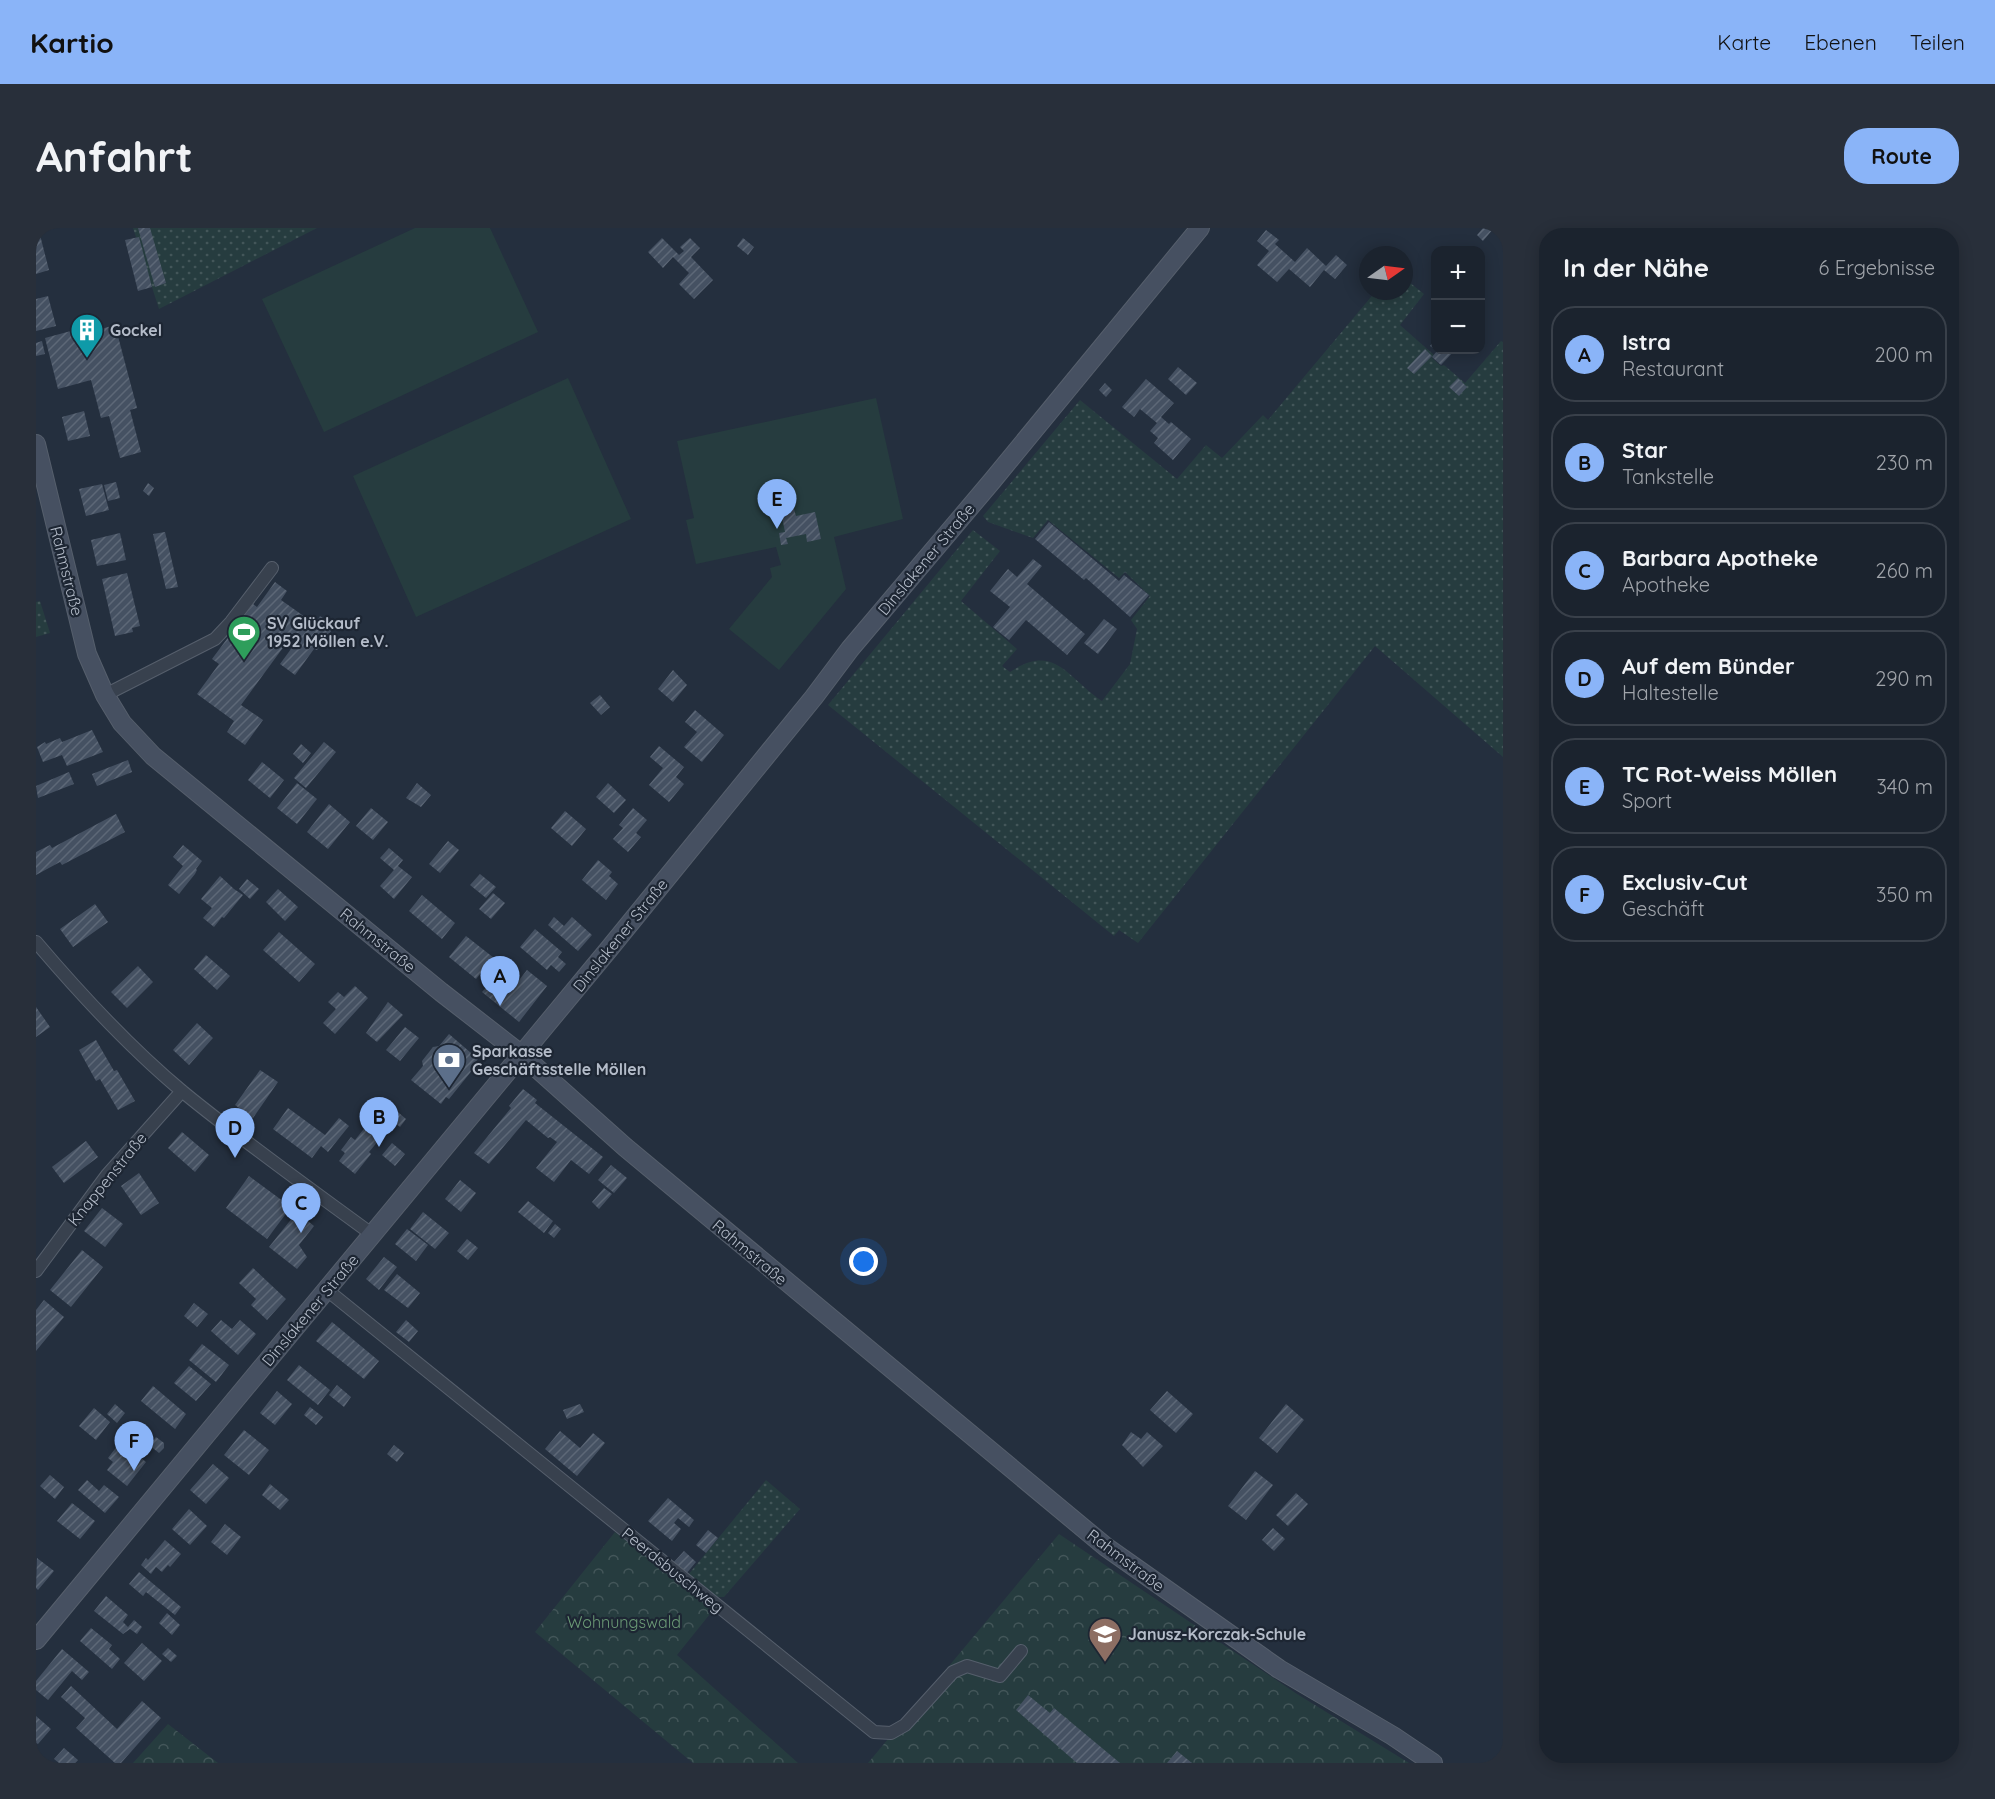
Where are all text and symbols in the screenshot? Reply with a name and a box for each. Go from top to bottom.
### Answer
text: Kartio [30,25,114,60]
text: Karte [1717,29,1771,55]
text: Ebenen [1804,29,1877,55]
text: Teilen [1910,29,1965,55]
button: Route [1844,128,1959,184]
text: Anfahrt [36,130,193,183]
north arrow [1359,246,1413,300]
map controls [1431,246,1485,354]
button: + [1431,246,1485,300]
text: In der Nähe [1563,251,1709,284]
text: 6 Ergebnisse [1819,255,1935,280]
button: − [1431,300,1485,354]
building icon: Gockel [69,312,105,359]
place label: Gockel [110,320,162,340]
text: Istra [1622,328,1671,356]
text: A [1578,342,1591,367]
text: 200 m [1874,342,1933,367]
text: Restaurant [1622,356,1724,381]
text: Star [1622,436,1668,464]
text: B [1578,450,1591,475]
text: 230 m [1876,450,1933,475]
text: Tankstelle [1622,464,1714,489]
pin: E [758,480,796,529]
street label: Dinslakener Straße [873,499,979,619]
street label: Rahmstraße [46,524,88,618]
text: Barbara Apotheke [1622,544,1818,572]
text: C [1578,558,1591,583]
text: 260 m [1876,558,1933,583]
text: Apotheke [1622,572,1710,597]
place label: SV Glückauf 1952 Möllen e.V. [267,613,388,651]
sports icon: SV Glückauf 1952 Möllen e.V. [226,614,262,661]
text: Auf dem Bünder [1622,652,1795,680]
text: D [1577,666,1592,691]
text: 290 m [1875,666,1933,691]
text: Haltestelle [1622,680,1719,705]
text: TC Rot-Weiss Möllen [1622,760,1837,788]
text: E [1579,774,1590,799]
text: 340 m [1876,774,1933,799]
text: Sport [1622,788,1672,813]
text: Exclusiv-Cut [1622,868,1748,896]
street label: Dinslakener Straße [568,874,672,996]
text: F [1579,882,1590,907]
text: 350 m [1876,882,1933,907]
text: Geschäft [1622,896,1704,921]
street label: Rahmstraße [336,903,420,977]
pin: A [480,956,520,1006]
place label: Sparkasse Geschäftsstelle Möllen [472,1041,646,1079]
bank icon: Sparkasse Geschäftsstelle Möllen [431,1042,467,1089]
pin: B [360,1098,398,1147]
pin: D [216,1108,254,1158]
street label: Knappenstraße [63,1128,151,1230]
pin: C [282,1184,320,1233]
street label: Rahmstraße [709,1215,791,1289]
your location [849,1247,878,1276]
street label: Dinslakener Straße [257,1250,363,1370]
pin: F [114,1422,154,1471]
street label: Peerdsbuschweg [618,1523,728,1617]
street label: Rahmstraße [1083,1524,1169,1596]
park label: Wohnungswald [567,1612,681,1632]
school or university icon: Janusz-Korczak-Schule [1087,1616,1123,1663]
place label: Janusz-Korczak-Schule [1128,1624,1306,1644]

